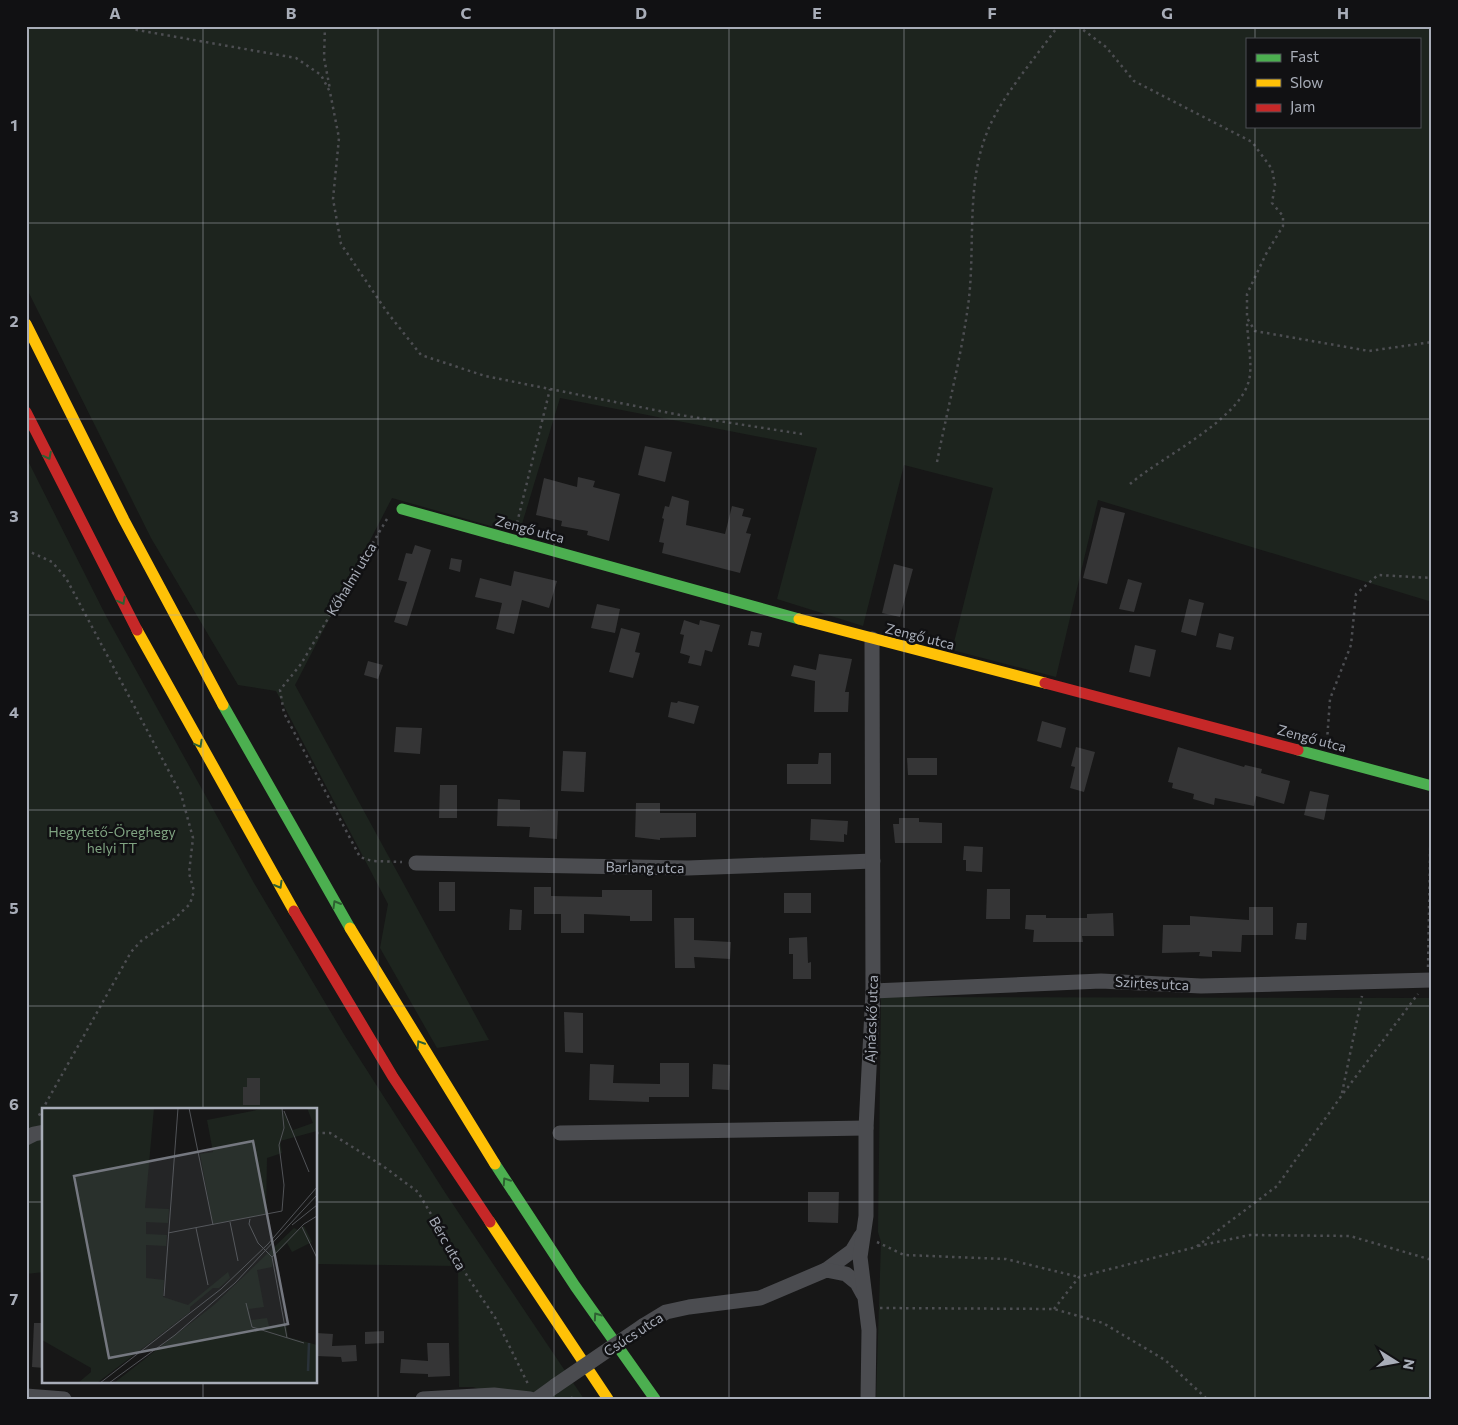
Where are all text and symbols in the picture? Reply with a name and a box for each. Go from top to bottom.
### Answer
text: A [109,3,121,22]
text: B [286,3,297,22]
text: C [461,3,472,22]
text: D [635,3,647,22]
text: E [812,3,822,22]
text: F [987,3,997,22]
text: G [1161,3,1173,22]
text: H [1337,3,1349,22]
legend [1246,38,1420,128]
text: Fast [1290,47,1319,65]
text: Slow [1290,73,1323,91]
text: Jam [1290,97,1315,115]
text: 1 [10,115,18,134]
text: 2 [9,311,19,330]
one-way arrow [42,451,52,460]
text: 3 [9,506,19,525]
street label: Zengő utca [494,512,566,546]
street label: Kőhalmi utca [323,539,379,619]
one-way arrow [116,596,126,605]
street label: Zengő utca [883,619,957,653]
text: 4 [9,702,19,721]
street label: Zengő utca [1276,721,1348,755]
one-way arrow [193,738,203,747]
park label: Hegytető-Öreghegy helyi TT [48,823,176,856]
street label: Barlang utca [605,858,685,876]
one-way arrow [273,880,283,889]
text: 5 [9,898,19,917]
one-way arrow [332,901,342,910]
street label: Szirtes utca [1115,973,1189,993]
street label: Ajnácskő utca [861,975,881,1063]
one-way arrow [416,1040,426,1049]
text: 6 [9,1094,19,1113]
inset map [42,1108,318,1382]
one-way arrow [503,1177,513,1186]
street label: Bérc utca [426,1213,470,1273]
text: 7 [10,1289,19,1308]
street label: Csúcs utca [600,1308,666,1360]
one-way arrow [594,1312,603,1322]
north arrow [1370,1338,1420,1388]
text: N [1400,1358,1419,1371]

